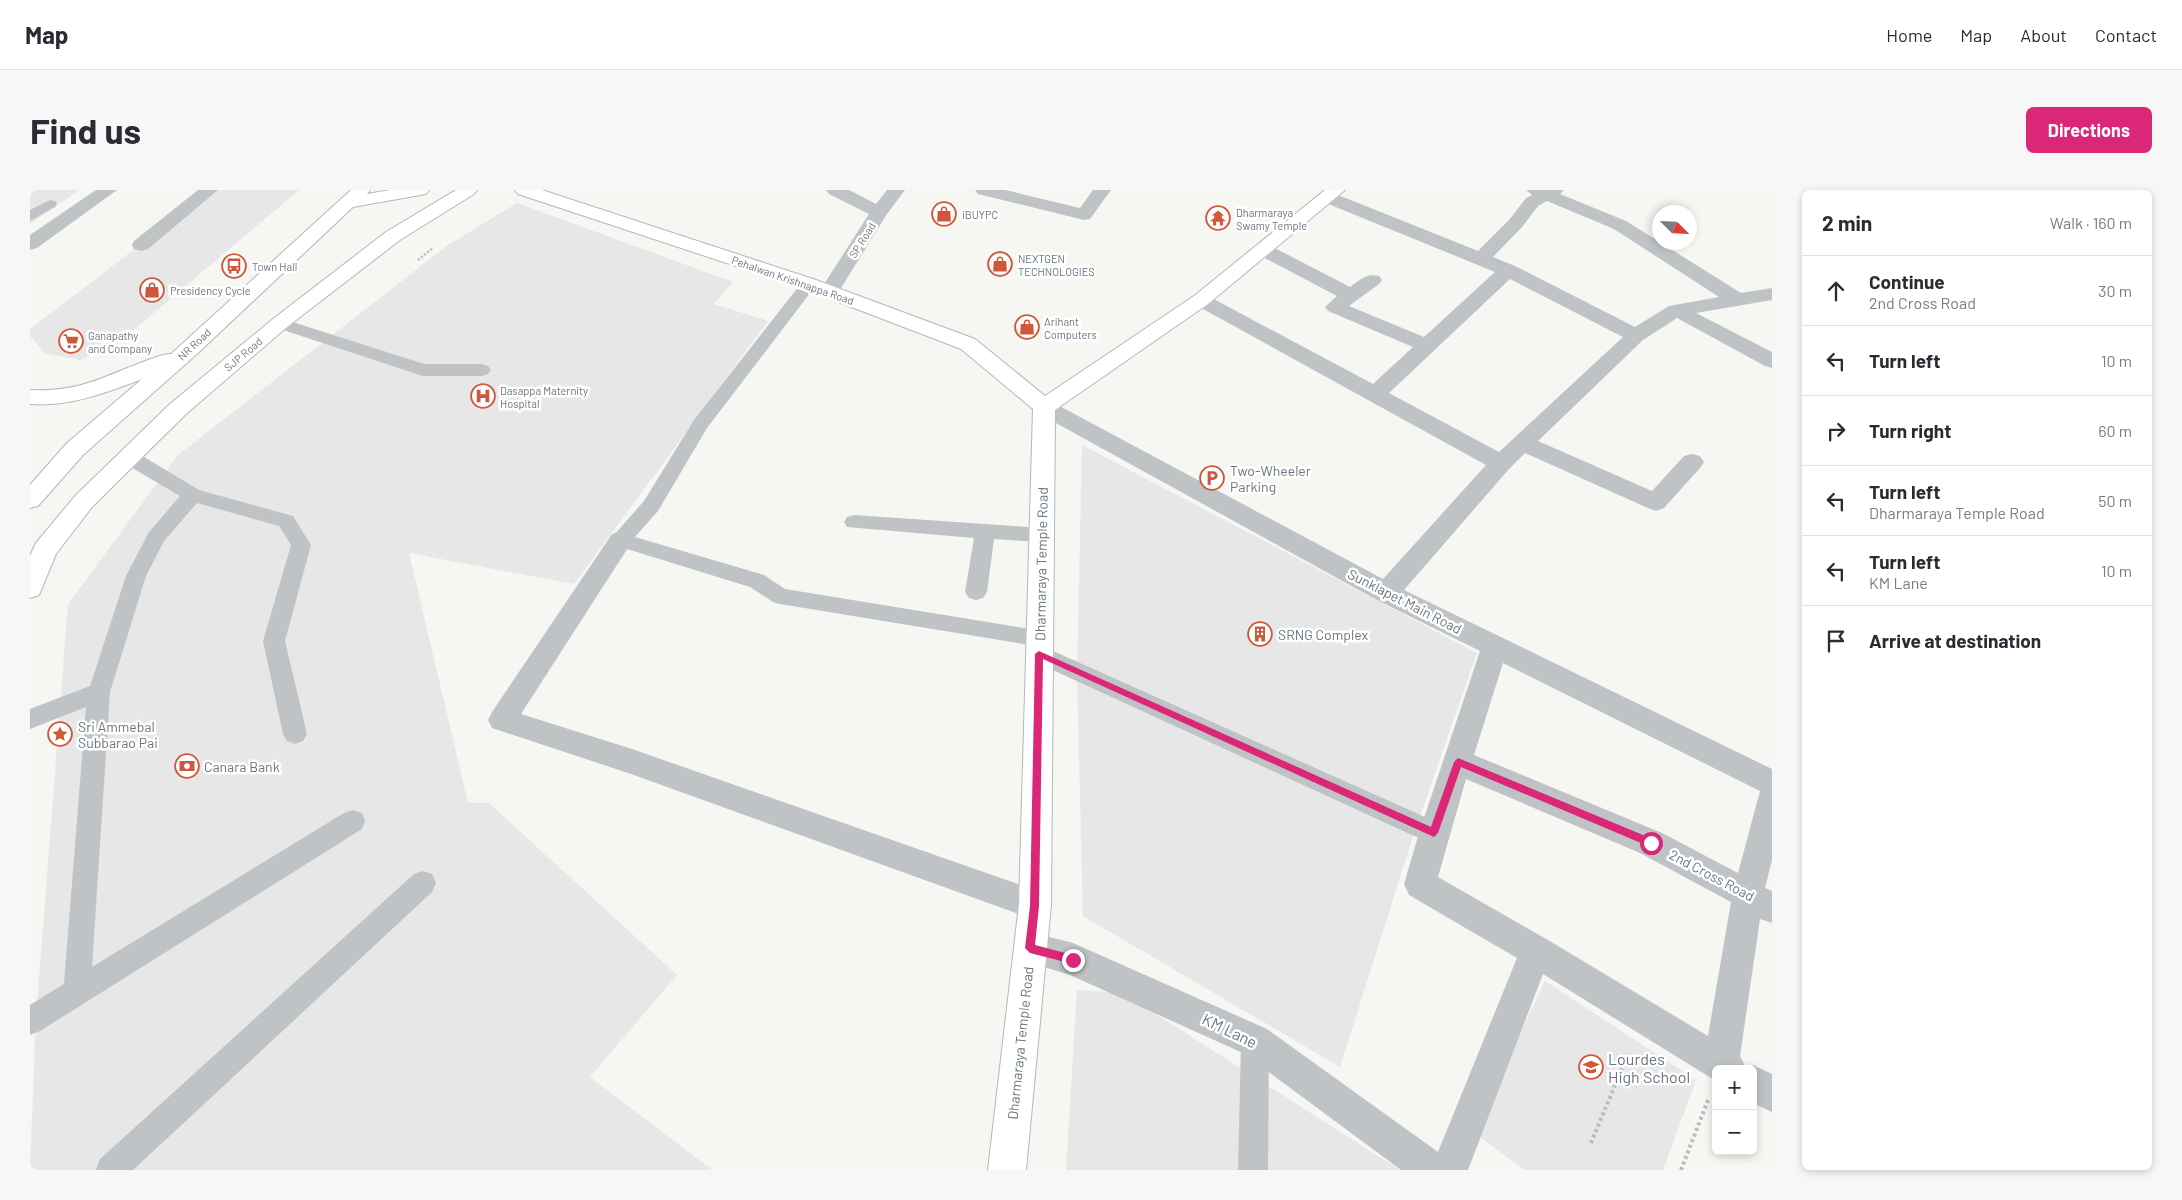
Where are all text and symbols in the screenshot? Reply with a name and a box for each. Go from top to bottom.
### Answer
text: Map [25,20,68,49]
text: Home [1886,24,1932,46]
text: Map [1960,24,1992,46]
text: About [2020,24,2067,46]
text: Contact [2095,24,2157,46]
button: Directions [2026,107,2152,153]
text: Find us [30,109,141,151]
shop icon: iBUYPC [931,201,957,227]
temple icon: Dharmaraya Swamy Temple [1205,205,1231,231]
north arrow [1652,205,1697,250]
place label: Dharmaraya Swamy Temple [1236,206,1307,232]
place label: iBUYPC [962,208,998,221]
text: 2 min [1822,210,1872,235]
text: Walk · 160 m [2050,213,2132,232]
street label: SP Road [846,220,878,260]
shop icon: NEXTGEN TECHNOLOGIES [987,251,1013,277]
place label: NEXTGEN TECHNOLOGIES [1018,252,1095,278]
bus stop icon: Town Hall [221,253,247,279]
street label: Pehalwan Krishnappa Road [730,253,856,307]
place label: Town Hall [252,260,297,273]
text: Continue [1869,270,1945,293]
shop icon: Presidency Cycle [139,277,165,303]
icon: ahead [1822,277,1850,305]
text: 30 m [2098,281,2132,300]
place label: Presidency Cycle [170,284,251,297]
text: 2nd Cross Road [1869,293,1976,312]
shop icon: Arihant Computers [1014,314,1040,340]
place label: Arihant Computers [1044,315,1097,341]
street label: NR Road [175,325,213,363]
supermarket icon: Ganapathy and Company [58,328,84,354]
place label: Ganapathy and Company [88,329,152,355]
street label: SJP Road [221,334,265,374]
icon: left [1822,347,1850,375]
text: Turn left [1869,349,1940,372]
text: 10 m [2101,351,2132,370]
hospital icon: Dasappa Maternity Hospital [470,383,496,409]
place label: Dasappa Maternity Hospital [500,384,588,410]
icon: right [1822,417,1850,445]
text: Turn right [1869,419,1951,442]
text: 60 m [2098,421,2132,440]
place label: Two-Wheeler Parking [1230,462,1311,495]
parking icon: Two-Wheeler Parking [1199,465,1225,491]
text: Turn left [1869,480,1940,503]
street label: Dharmaraya Temple Road [1031,487,1051,641]
icon: left [1822,487,1850,515]
text: 50 m [2098,491,2132,510]
text: Dharmaraya Temple Road [1869,503,2045,522]
text: Turn left [1869,550,1940,573]
icon: left [1822,557,1850,585]
text: 10 m [2101,561,2132,580]
street label: Sunklapet Main Road [1345,565,1465,637]
text: KM Lane [1869,573,1928,592]
building icon: SRNG Complex [1247,621,1273,647]
place label: SRNG Complex [1278,626,1368,643]
icon: arrive [1822,627,1850,655]
text: Arrive at destination [1869,629,2041,652]
place label: Sri Ammebal Subbarao Pai [78,718,158,751]
place icon: Sri Ammebal Subbarao Pai [47,721,73,747]
bank icon: Canara Bank [174,753,200,779]
place label: Canara Bank [204,758,280,775]
route start [1640,832,1663,855]
street label: 2nd Cross Road [1667,846,1757,904]
route end [1062,949,1085,972]
street label: Dharmaraya Temple Road [1004,966,1036,1120]
street label: KM Lane [1199,1009,1261,1051]
place label: Lourdes High School [1608,1049,1690,1086]
school or university icon: Lourdes High School [1578,1054,1604,1080]
map controls [1712,1065,1757,1155]
button: + [1712,1065,1757,1110]
button: − [1712,1110,1757,1155]

